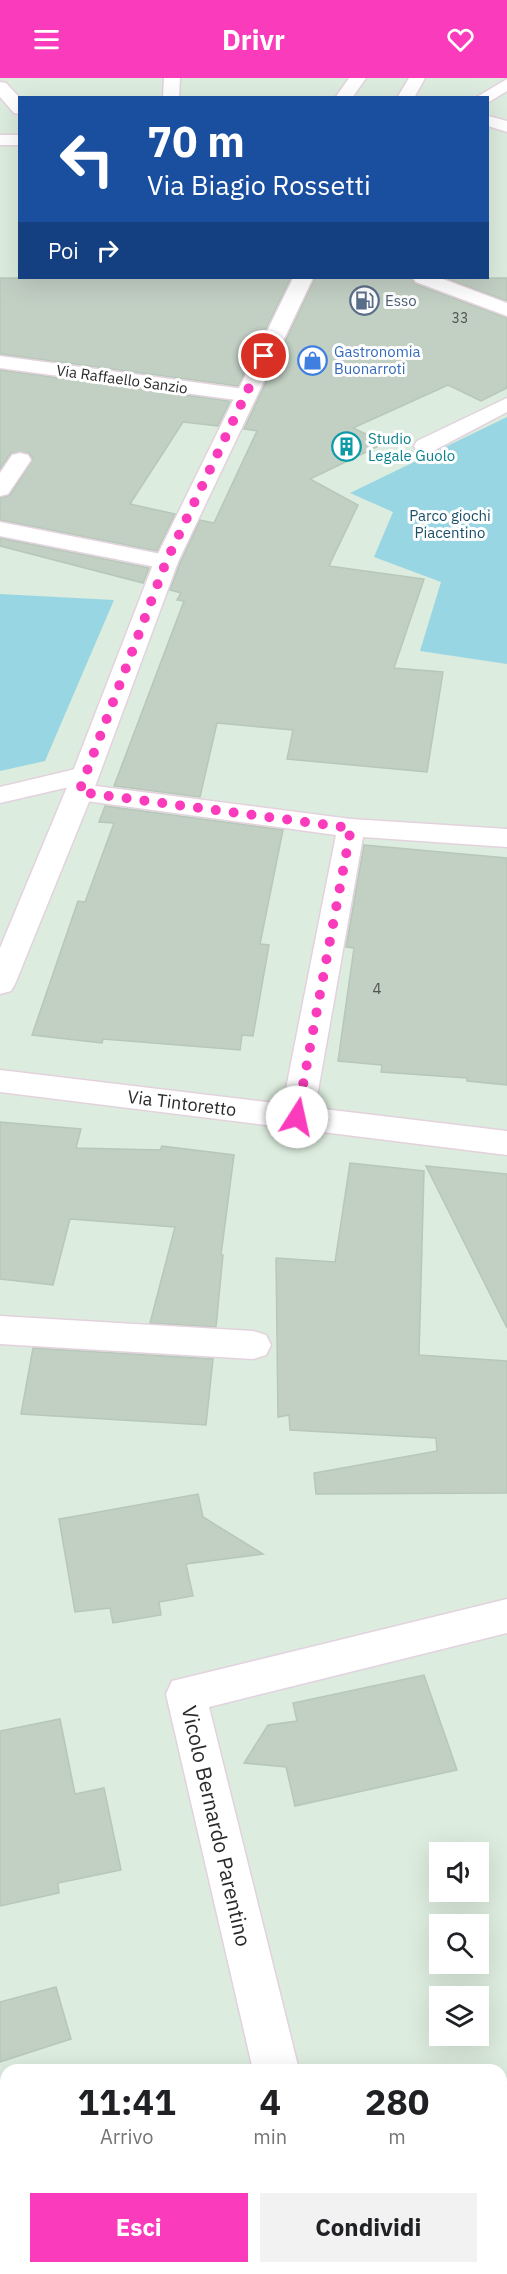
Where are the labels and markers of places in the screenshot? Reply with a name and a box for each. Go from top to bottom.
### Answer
fuel station icon: Esso [348,284,380,316]
place label: Esso [385,291,417,310]
pin [238,330,289,381]
place label: Gastronomia Buonarroti [334,342,421,378]
shop icon: Gastronomia Buonarroti [297,344,329,376]
place label: Studio Legale Guolo [368,429,455,465]
building icon: Studio Legale Guolo [331,431,363,463]

